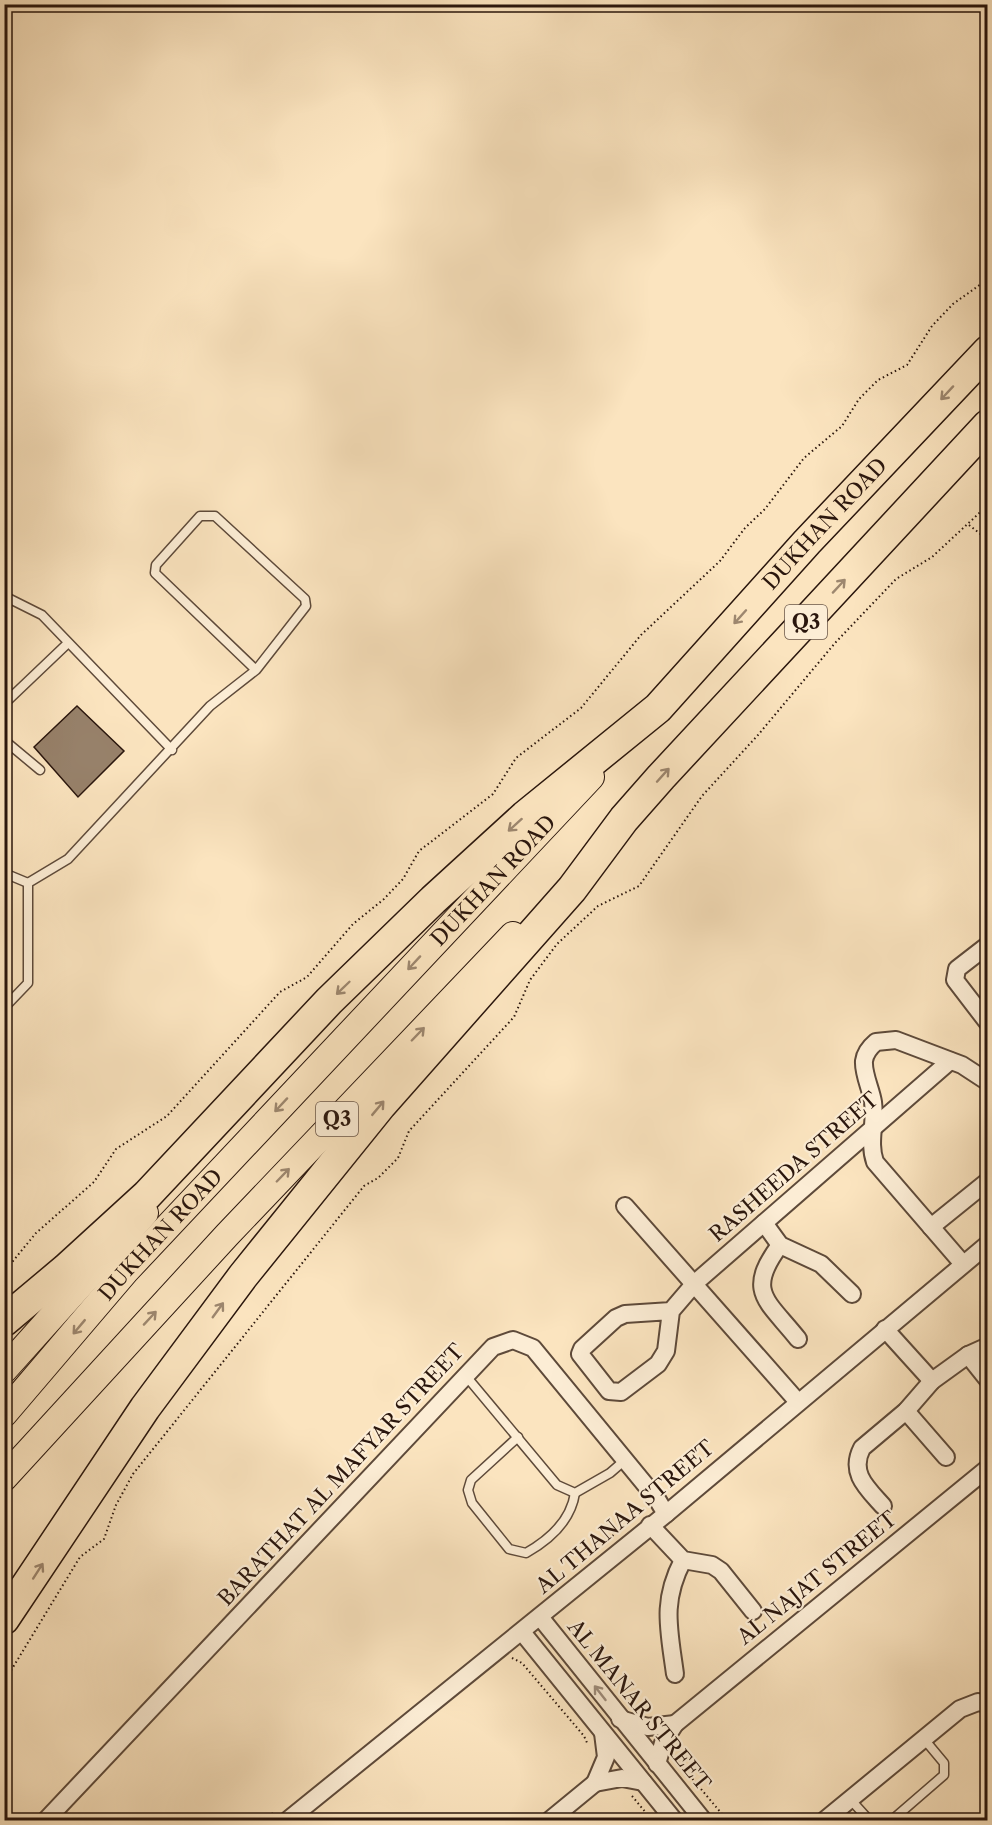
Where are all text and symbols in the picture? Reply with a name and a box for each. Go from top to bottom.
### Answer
one-way arrow [940,386,955,401]
street label: DUKHAN ROAD [757,453,892,595]
one-way arrow [832,579,846,594]
road number: Q3 [785,605,827,639]
one-way arrow [733,609,747,624]
one-way arrow [656,768,670,783]
street label: DUKHAN ROAD [426,810,561,951]
one-way arrow [508,818,523,832]
one-way arrow [407,955,422,970]
one-way arrow [336,980,351,994]
one-way arrow [411,1027,425,1042]
street label: RASHEEDA STREET [704,1086,883,1247]
one-way arrow [274,1098,289,1113]
one-way arrow [371,1101,385,1116]
road number: Q3 [316,1102,358,1136]
street label: DUKHAN ROAD [93,1164,227,1306]
one-way arrow [276,1168,291,1183]
one-way arrow [211,1302,224,1318]
one-way arrow [143,1310,157,1325]
one-way arrow [72,1319,86,1334]
street label: BARATHAT AL MAFYAR STREET [213,1338,469,1611]
street label: AL THANAA STREET [530,1435,719,1599]
street label: AL NAJAT STREET [731,1506,902,1650]
one-way arrow [32,1563,44,1580]
street label: AL MANAR STREET [562,1614,716,1795]
one-way arrow [593,1686,606,1702]

